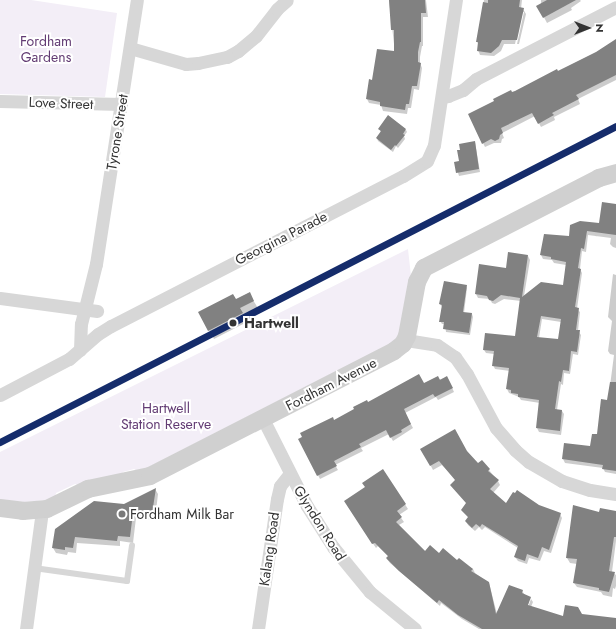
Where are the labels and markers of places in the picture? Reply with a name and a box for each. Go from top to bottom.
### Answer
place label: Hartwell [244,315,299,331]
marker: Hartwell [226,316,240,330]
place label: Fordham Milk Bar [130,506,234,522]
marker: Fordham Milk Bar [117,509,127,519]

